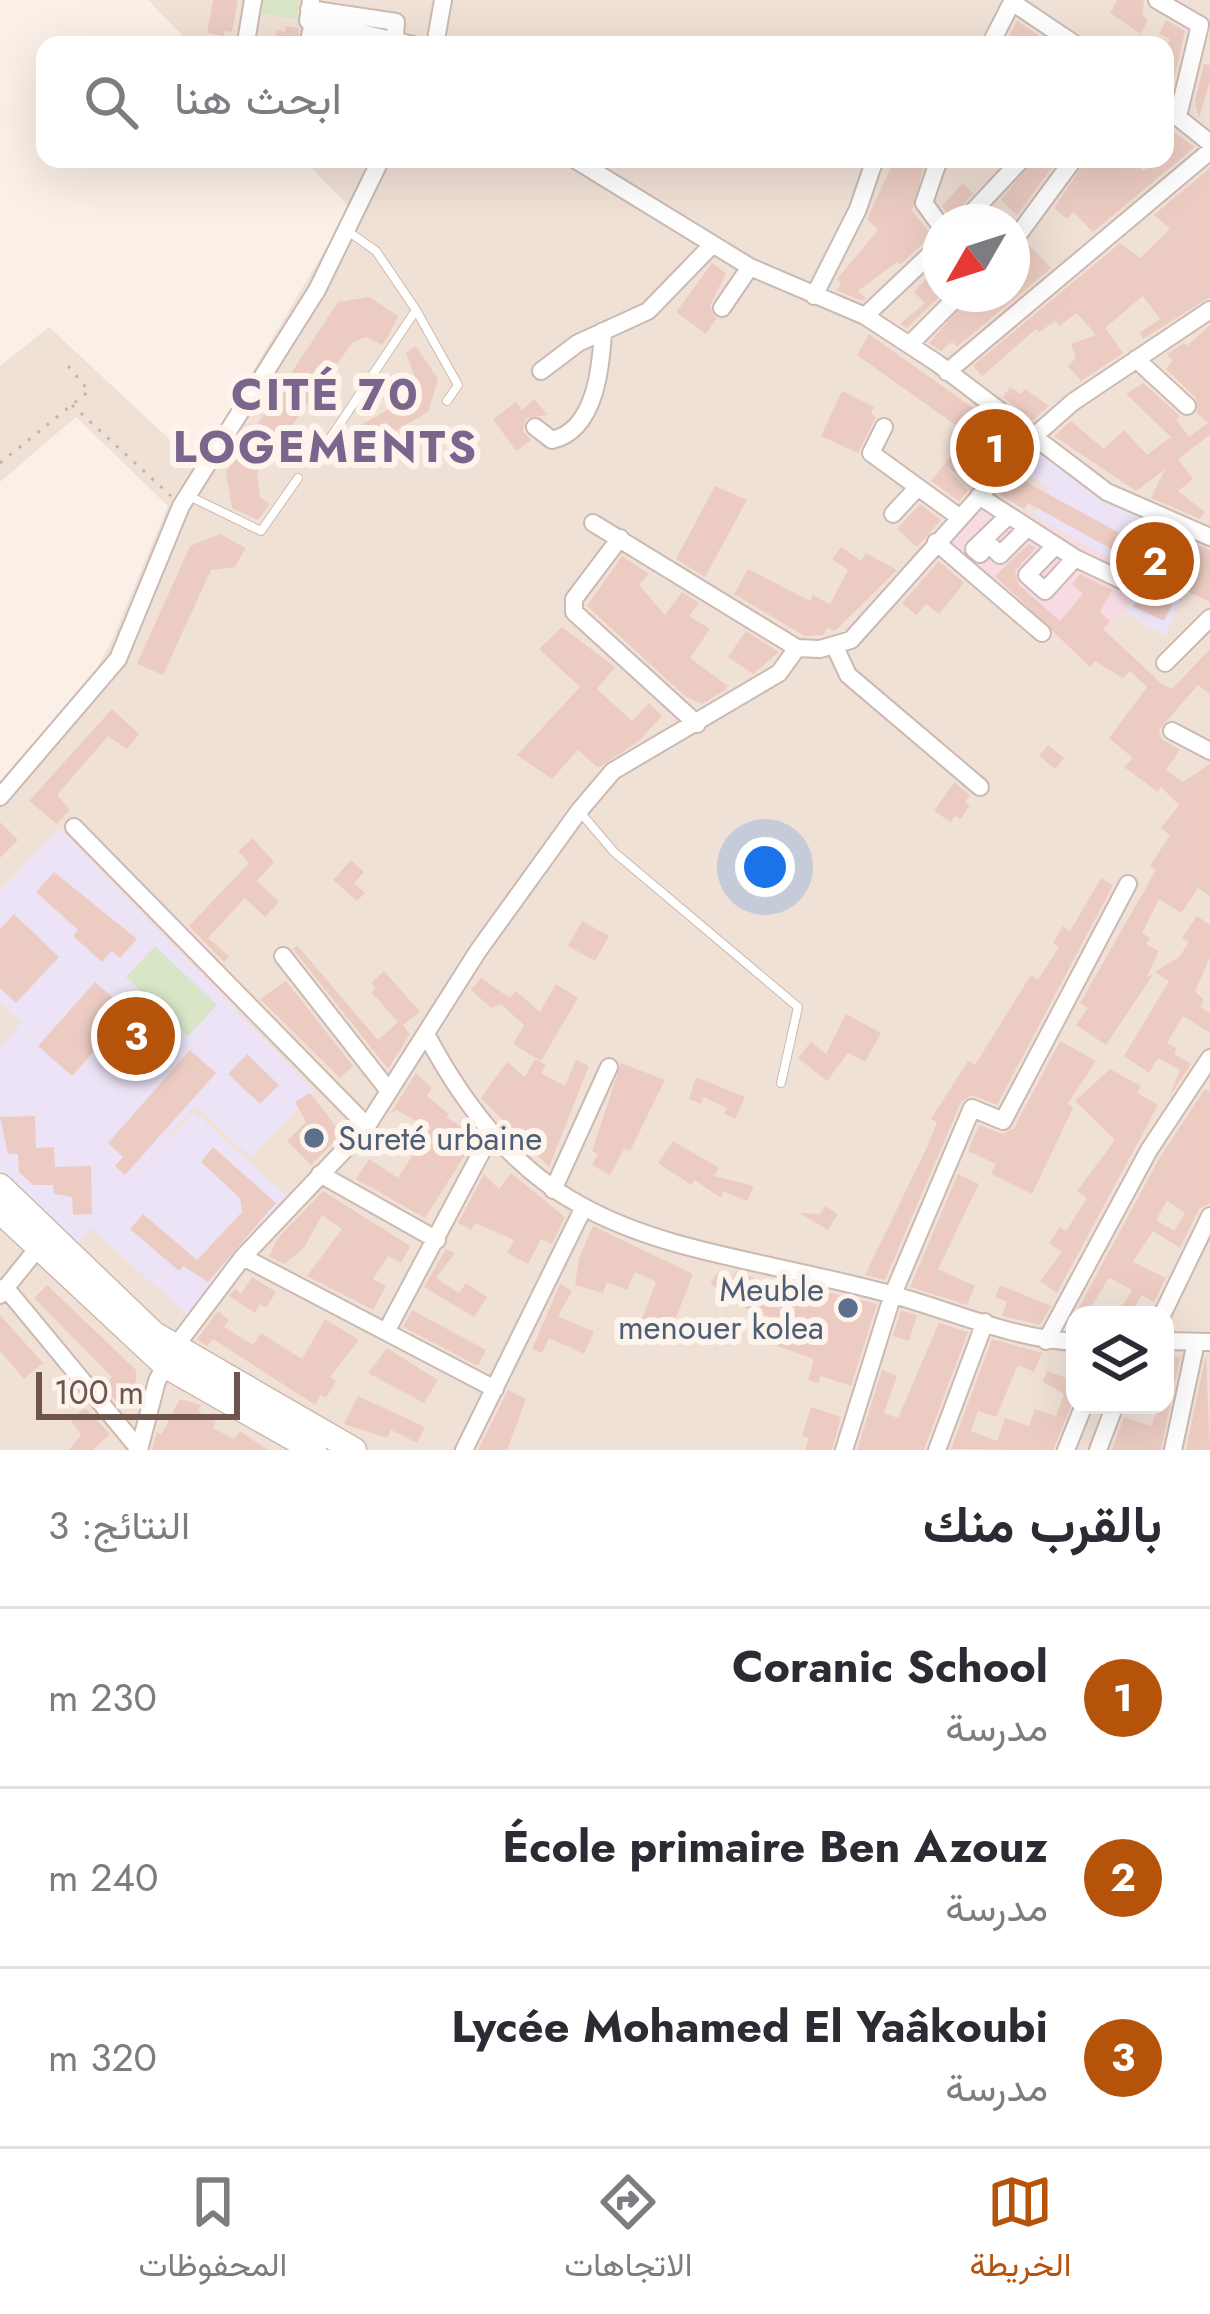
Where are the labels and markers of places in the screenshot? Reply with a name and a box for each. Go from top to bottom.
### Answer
pin: 1 [956,403,1034,493]
pin: 2 [1116,516,1194,606]
pin: 3 [97,991,175,1081]
place label: Sureté urbaine [338,1115,542,1162]
marker: Sureté urbaine [301,1125,327,1151]
place label: Meuble menouer kolea [618,1266,824,1351]
marker: Meuble menouer kolea [835,1295,861,1321]

